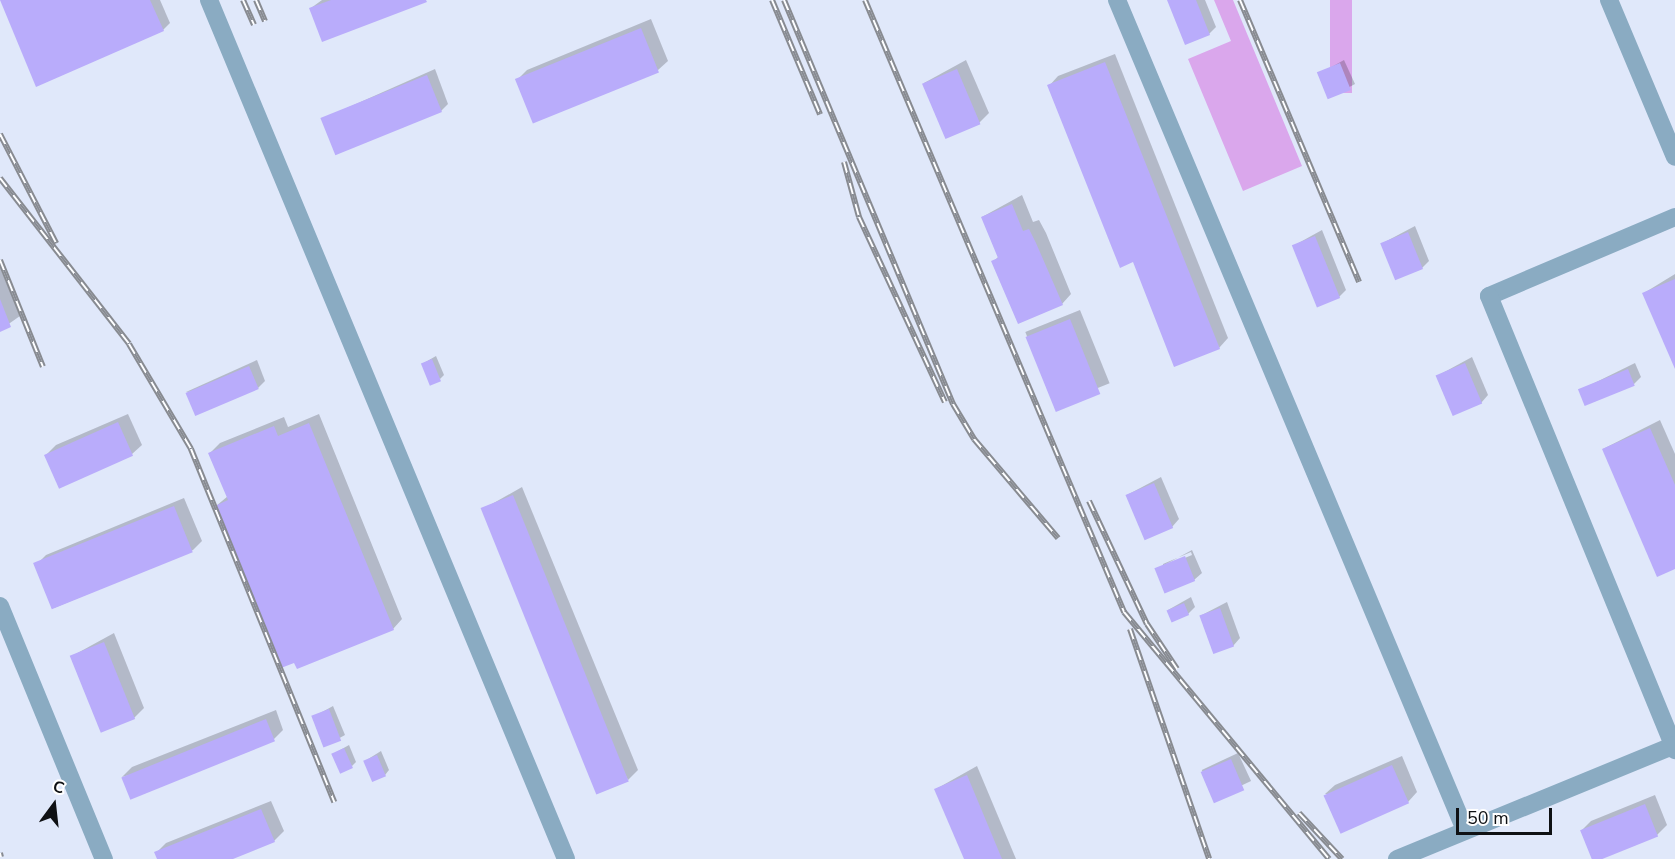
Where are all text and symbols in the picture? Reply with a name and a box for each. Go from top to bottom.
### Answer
north arrow [24,775,84,835]
text: С [51,776,67,800]
scale bar [1459,796,1555,834]
text: 50 m [1467,806,1509,830]

